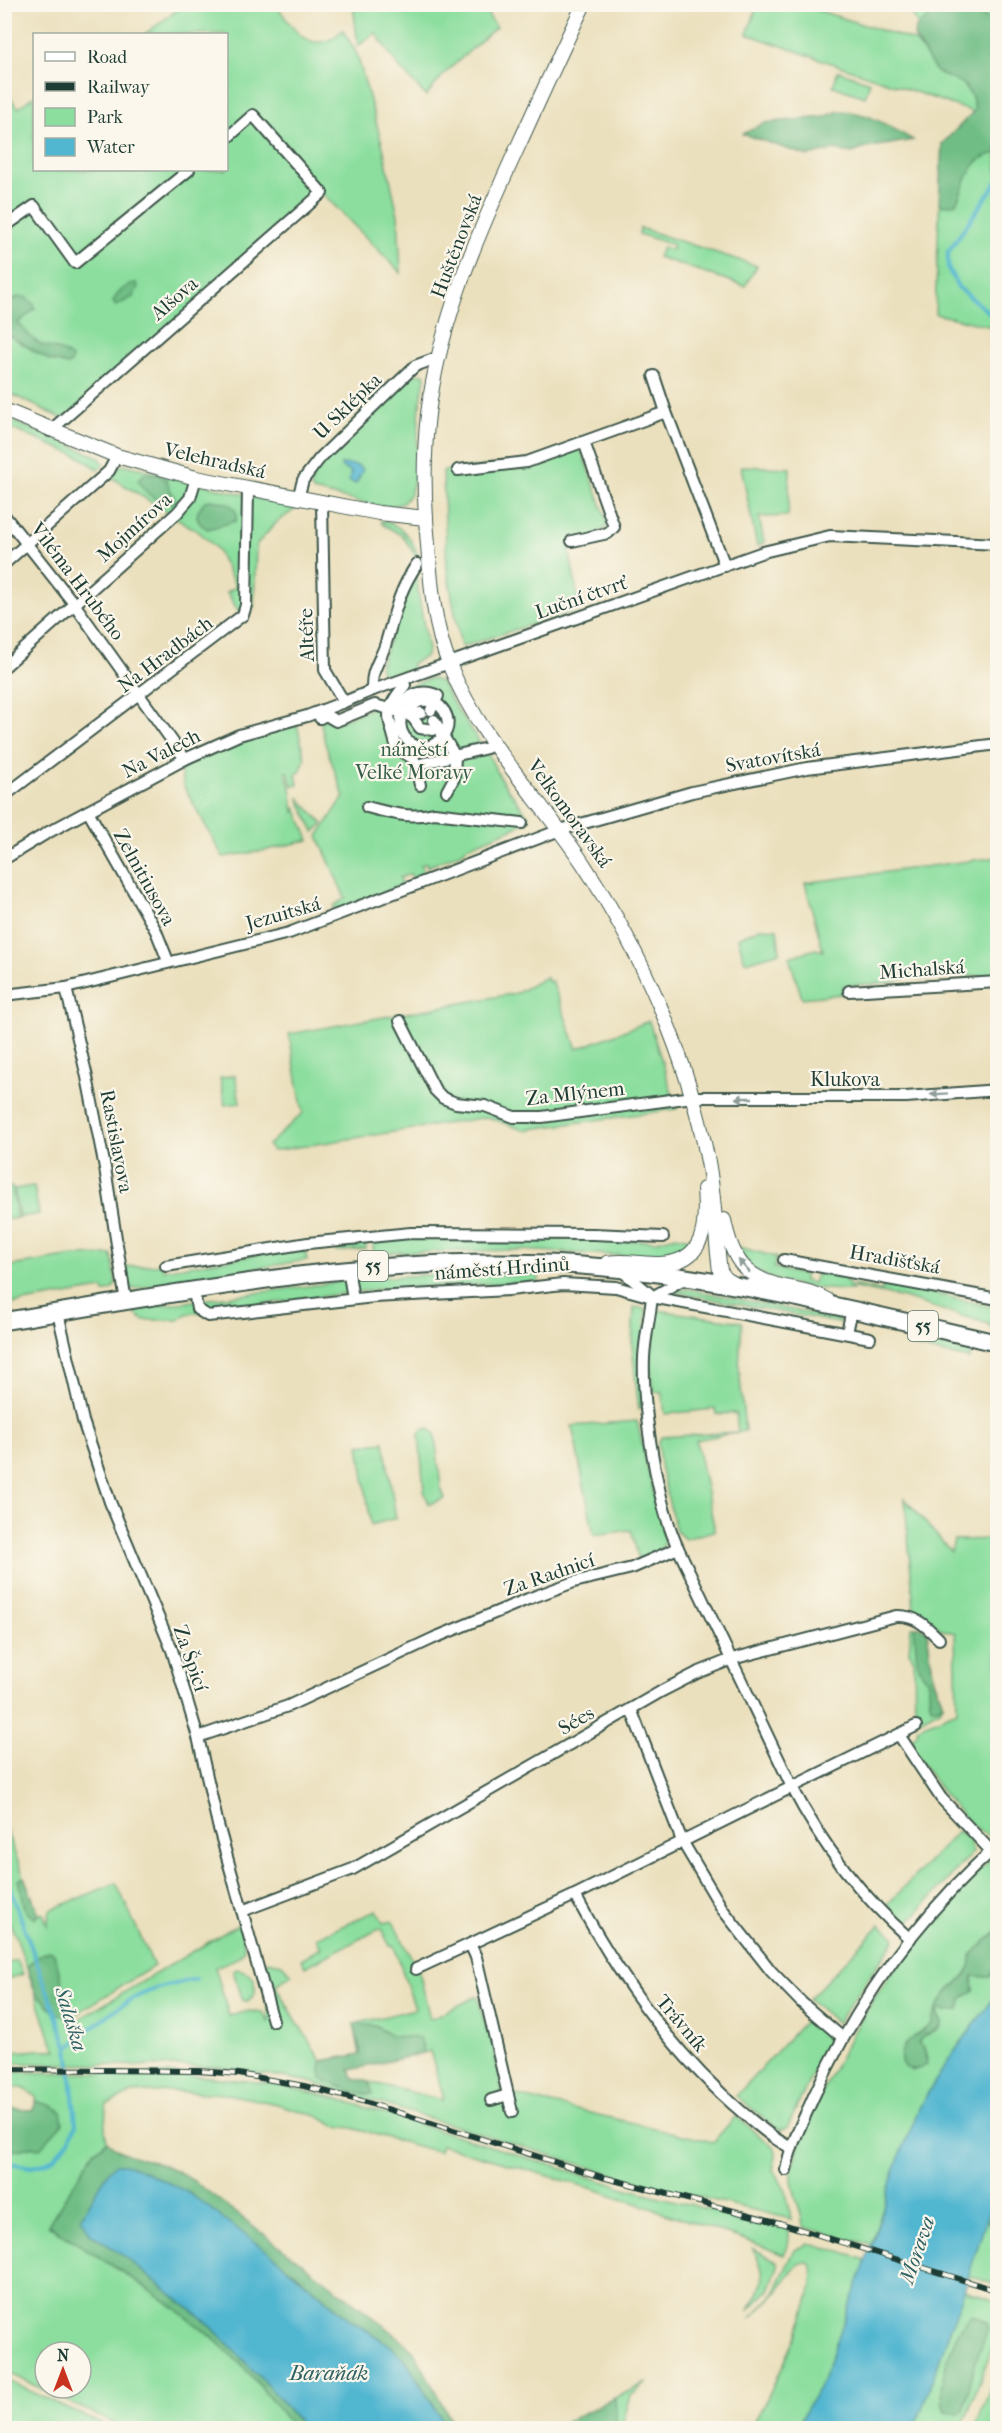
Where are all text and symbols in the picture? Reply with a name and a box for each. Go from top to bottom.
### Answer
legend [33,33,228,171]
text: Road [87,47,127,68]
text: Railway [87,77,151,98]
text: Park [87,107,124,128]
text: Water [86,137,135,158]
street label: Huštěnovská [426,190,487,301]
street label: Alšova [145,271,203,326]
street label: U Sklépka [308,368,387,444]
street label: Velehradská [161,437,269,484]
street label: Mojmírova [92,487,177,567]
street label: Viléma Hrubého [25,517,129,645]
street label: Luční čtvrť [532,571,631,624]
street label: Altéře [294,608,319,663]
street label: Na Hradbách [113,611,218,697]
street label: Na Valech [118,724,205,783]
park label: náměstí Velké Moravy [354,738,474,784]
street label: Svatovítská [724,738,823,777]
street label: Velkomoravská [522,754,617,872]
street label: Zelnitiusova [109,825,181,930]
street label: Jezuitská [241,892,324,936]
street label: Michalská [878,955,966,984]
street label: Klukova [810,1068,881,1091]
street label: Za Mlýnem [525,1077,626,1110]
street label: Rastislavova [95,1088,138,1195]
one-way arrow [930,1089,949,1099]
one-way arrow [735,1093,754,1103]
street label: Hradišťská [848,1240,943,1279]
road number: 55 [358,1251,388,1281]
street label: náměstí Hrdinů [434,1252,571,1285]
one-way arrow [737,1259,751,1274]
road number: 55 [908,1311,938,1341]
street label: Za Radnicí [501,1548,598,1601]
street label: Za Špicí [168,1622,214,1695]
street label: Sées [554,1701,598,1740]
water label: Salaška [50,1983,92,2054]
street label: Trávník [651,1990,713,2057]
water label: Morava [894,2213,940,2289]
north arrow [33,2340,93,2400]
text: N [57,2346,70,2365]
water label: Baraňák [289,2361,368,2385]

